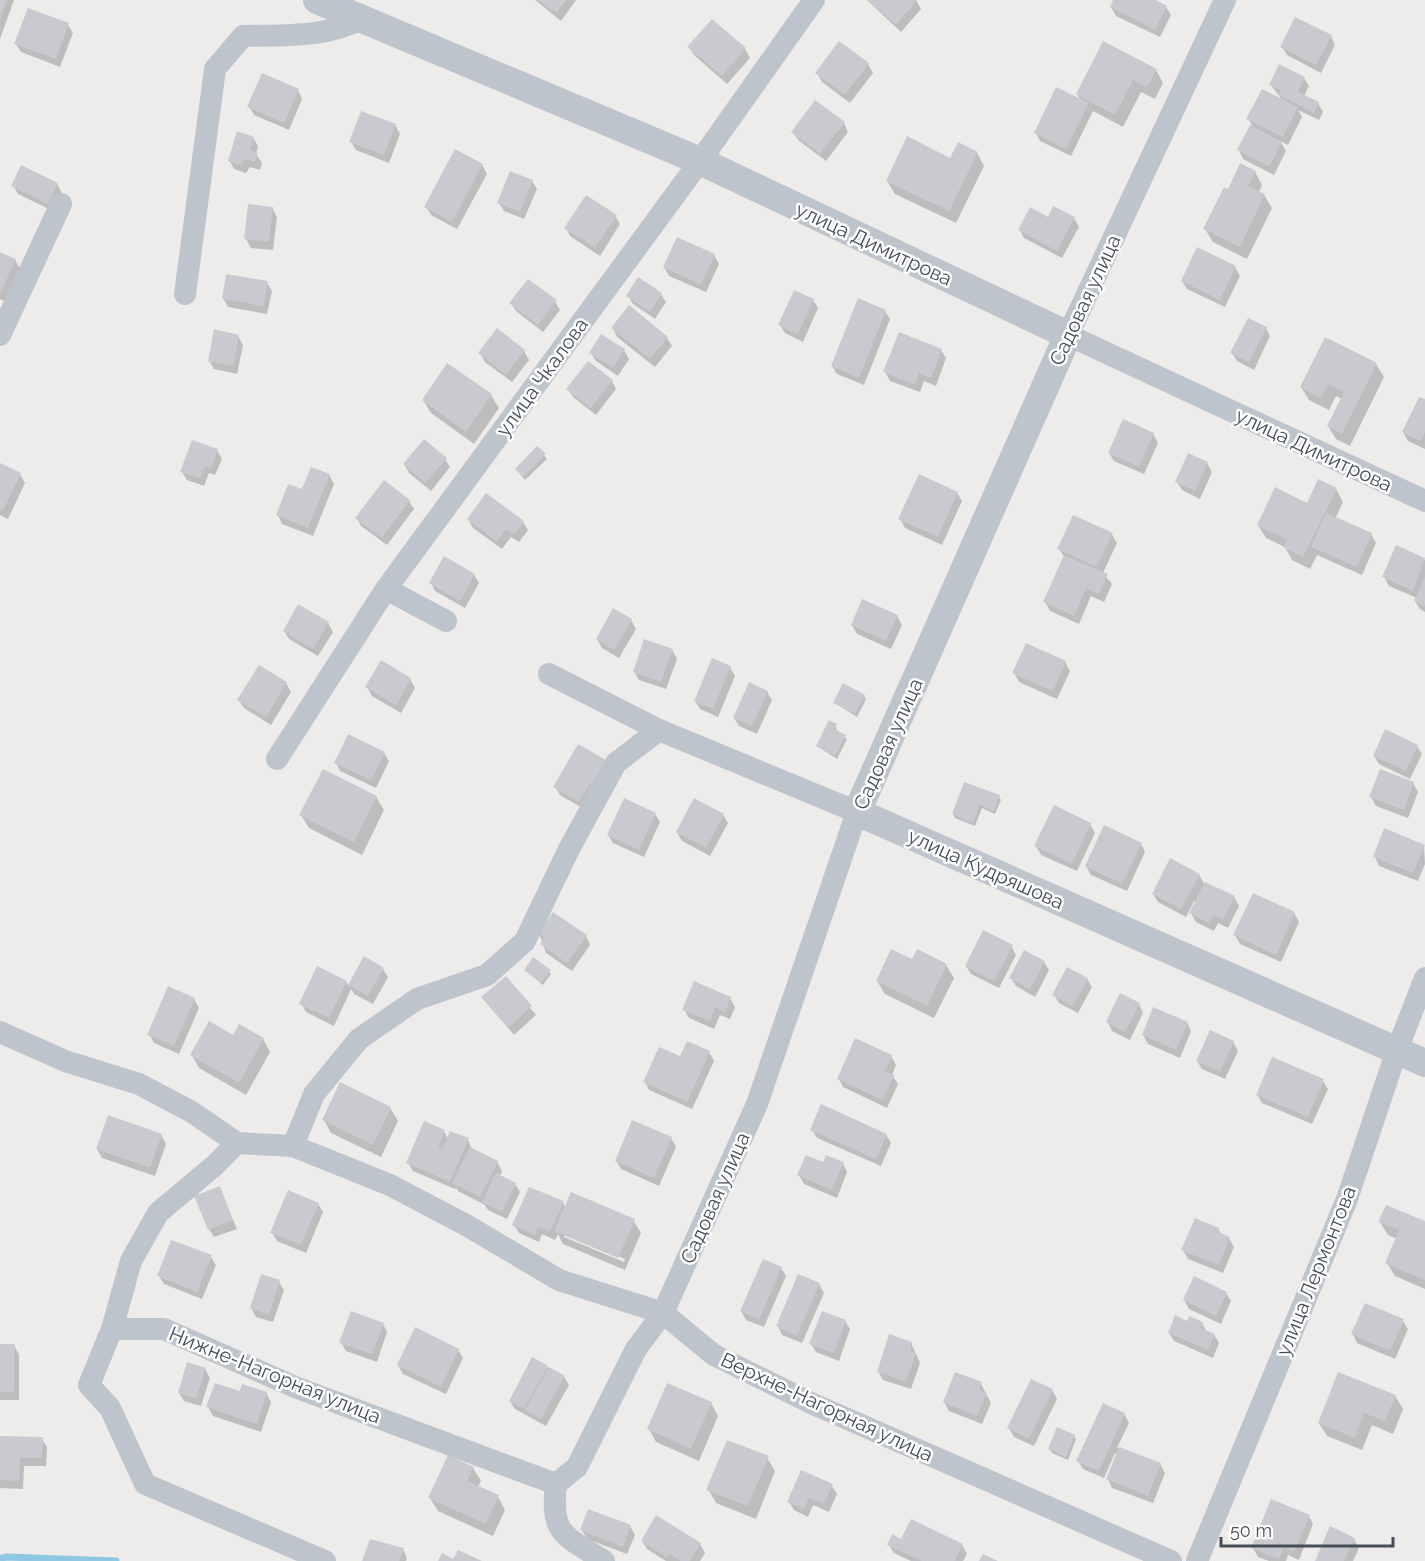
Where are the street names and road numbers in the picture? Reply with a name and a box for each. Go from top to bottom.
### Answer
street label: улица Димитрова [792,197,956,291]
street label: Садовая улица [1044,231,1126,369]
street label: улица Чкалова [491,313,593,441]
street label: улица Димитрова [1232,403,1396,497]
street label: Садовая улица [848,675,928,813]
street label: улица Кудряшова [904,824,1068,914]
street label: Садовая улица [675,1129,755,1267]
street label: улица Лермонтова [1271,1183,1361,1359]
street label: Нижне-Нагорная улица [166,1322,384,1428]
street label: Верхне-Нагорная улица [717,1347,937,1467]

